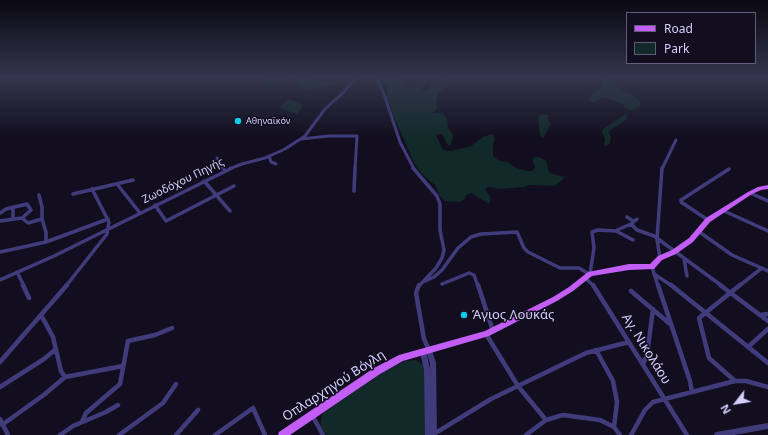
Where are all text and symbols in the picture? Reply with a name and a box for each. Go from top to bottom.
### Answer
legend [626,12,756,64]
text: Road [664,20,693,37]
text: Park [664,40,689,57]
marker: Αθηναϊκόν [233,116,243,126]
place label: Αθηναϊκόν [246,116,290,126]
street label: Ζωοδόχου Πηγής [140,155,226,207]
place label: Άγιος Λουκάς [472,307,554,323]
marker: Άγιος Λουκάς [459,310,469,320]
street label: Αγ. Νικολάου [618,311,674,387]
street label: Οπλαρχηγού Βόγλη [280,347,388,425]
north arrow [716,383,756,423]
text: N [717,402,734,417]

